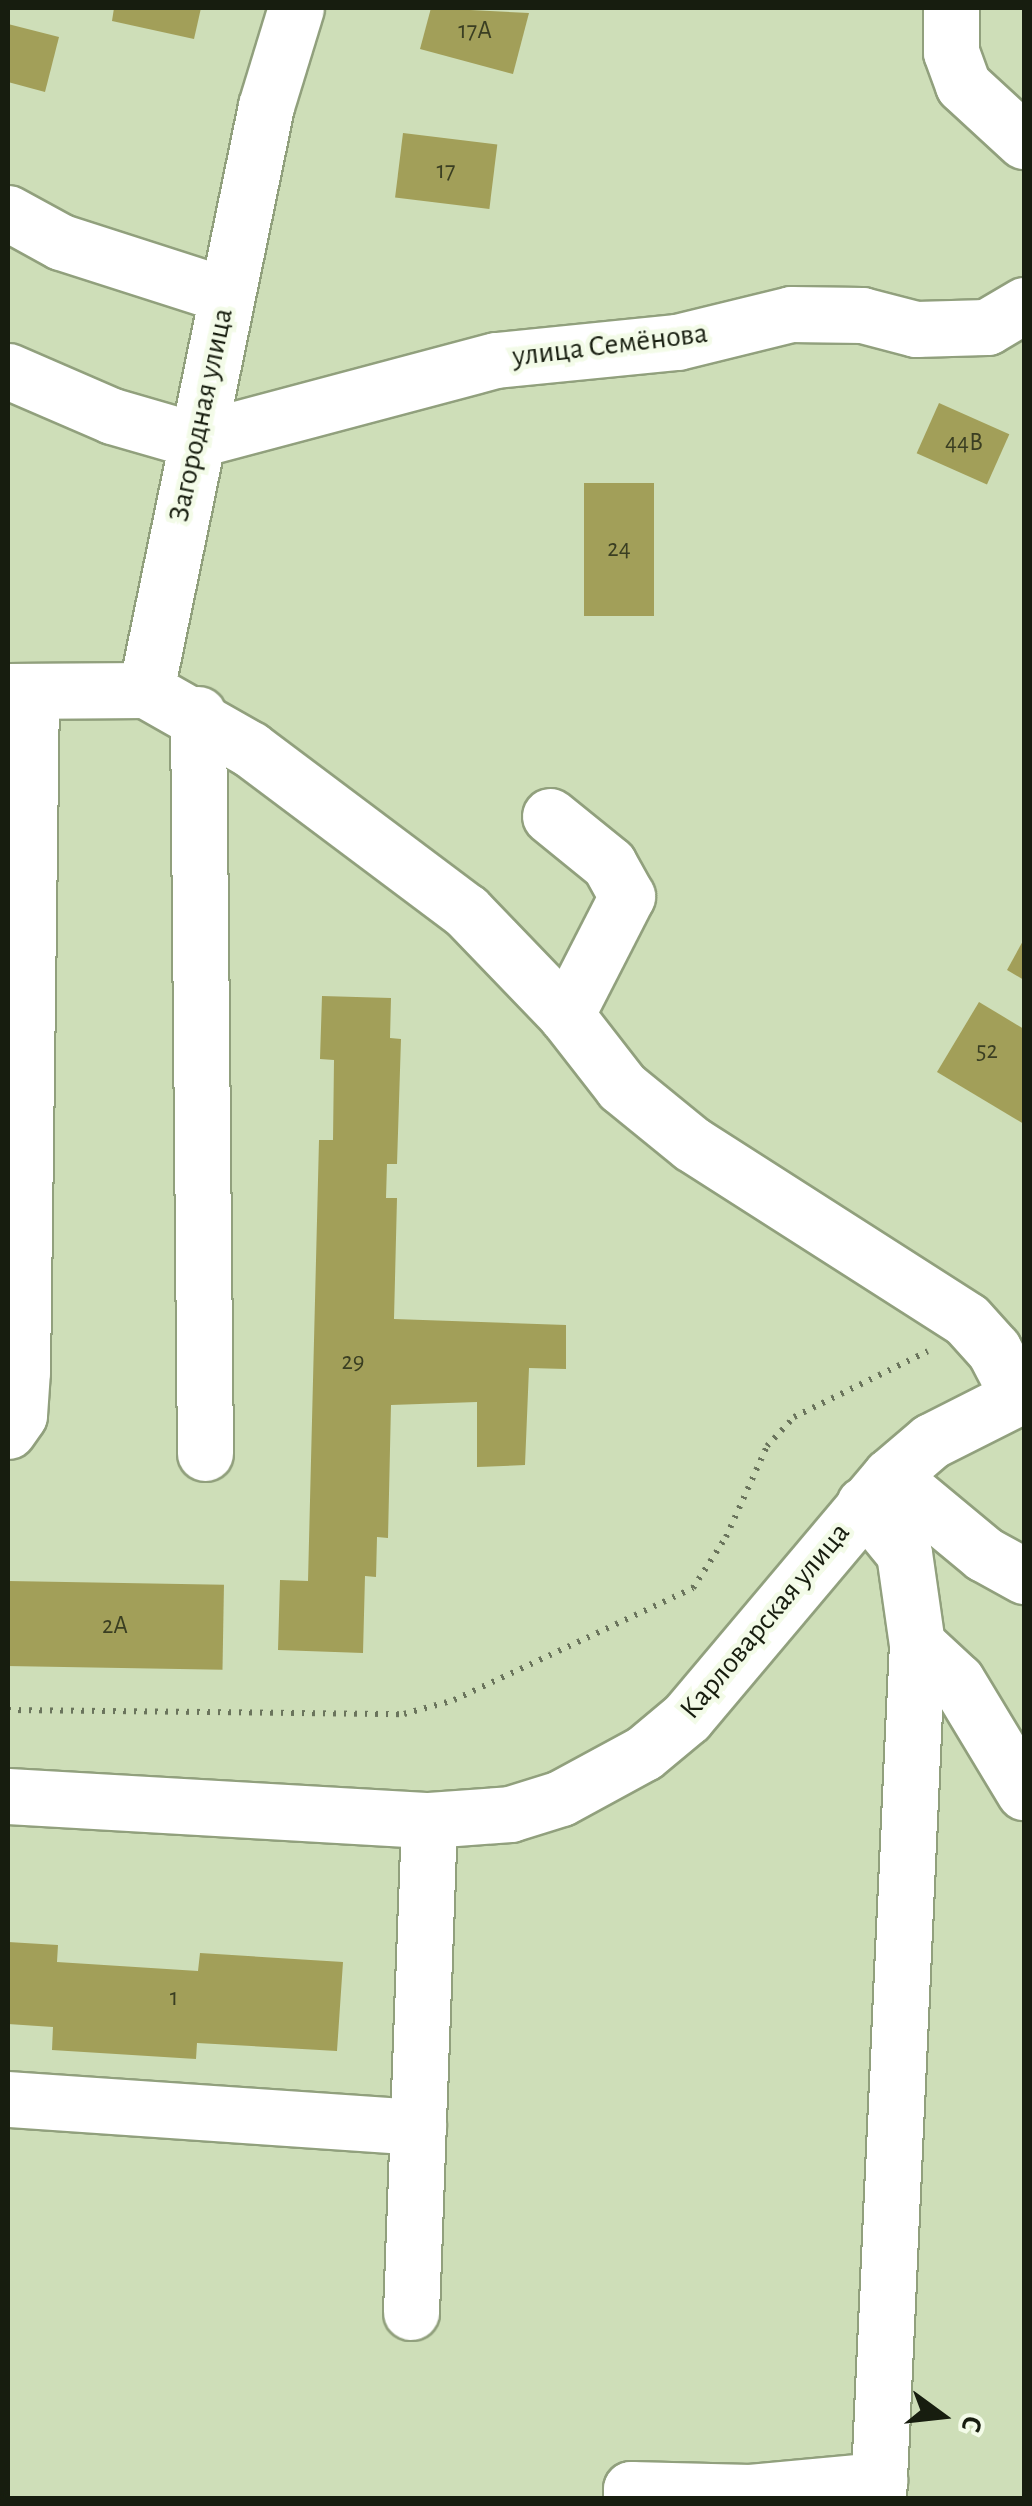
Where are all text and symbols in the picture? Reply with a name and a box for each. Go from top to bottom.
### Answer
house number: 17А [458,16,492,46]
house number: 17 [436,156,456,186]
street label: Загородная улица [161,305,241,525]
street label: улица Семёнова [510,315,710,375]
house number: 44В [945,428,983,458]
house number: 24 [607,534,631,564]
house number: 52 [976,1036,998,1066]
house number: 29 [341,1347,365,1377]
street label: Карловарская улица [672,1515,858,1727]
house number: 2А [102,1611,128,1641]
house number: 1 [170,1983,178,2013]
north arrow [892,2366,992,2466]
text: С [955,2413,987,2435]

